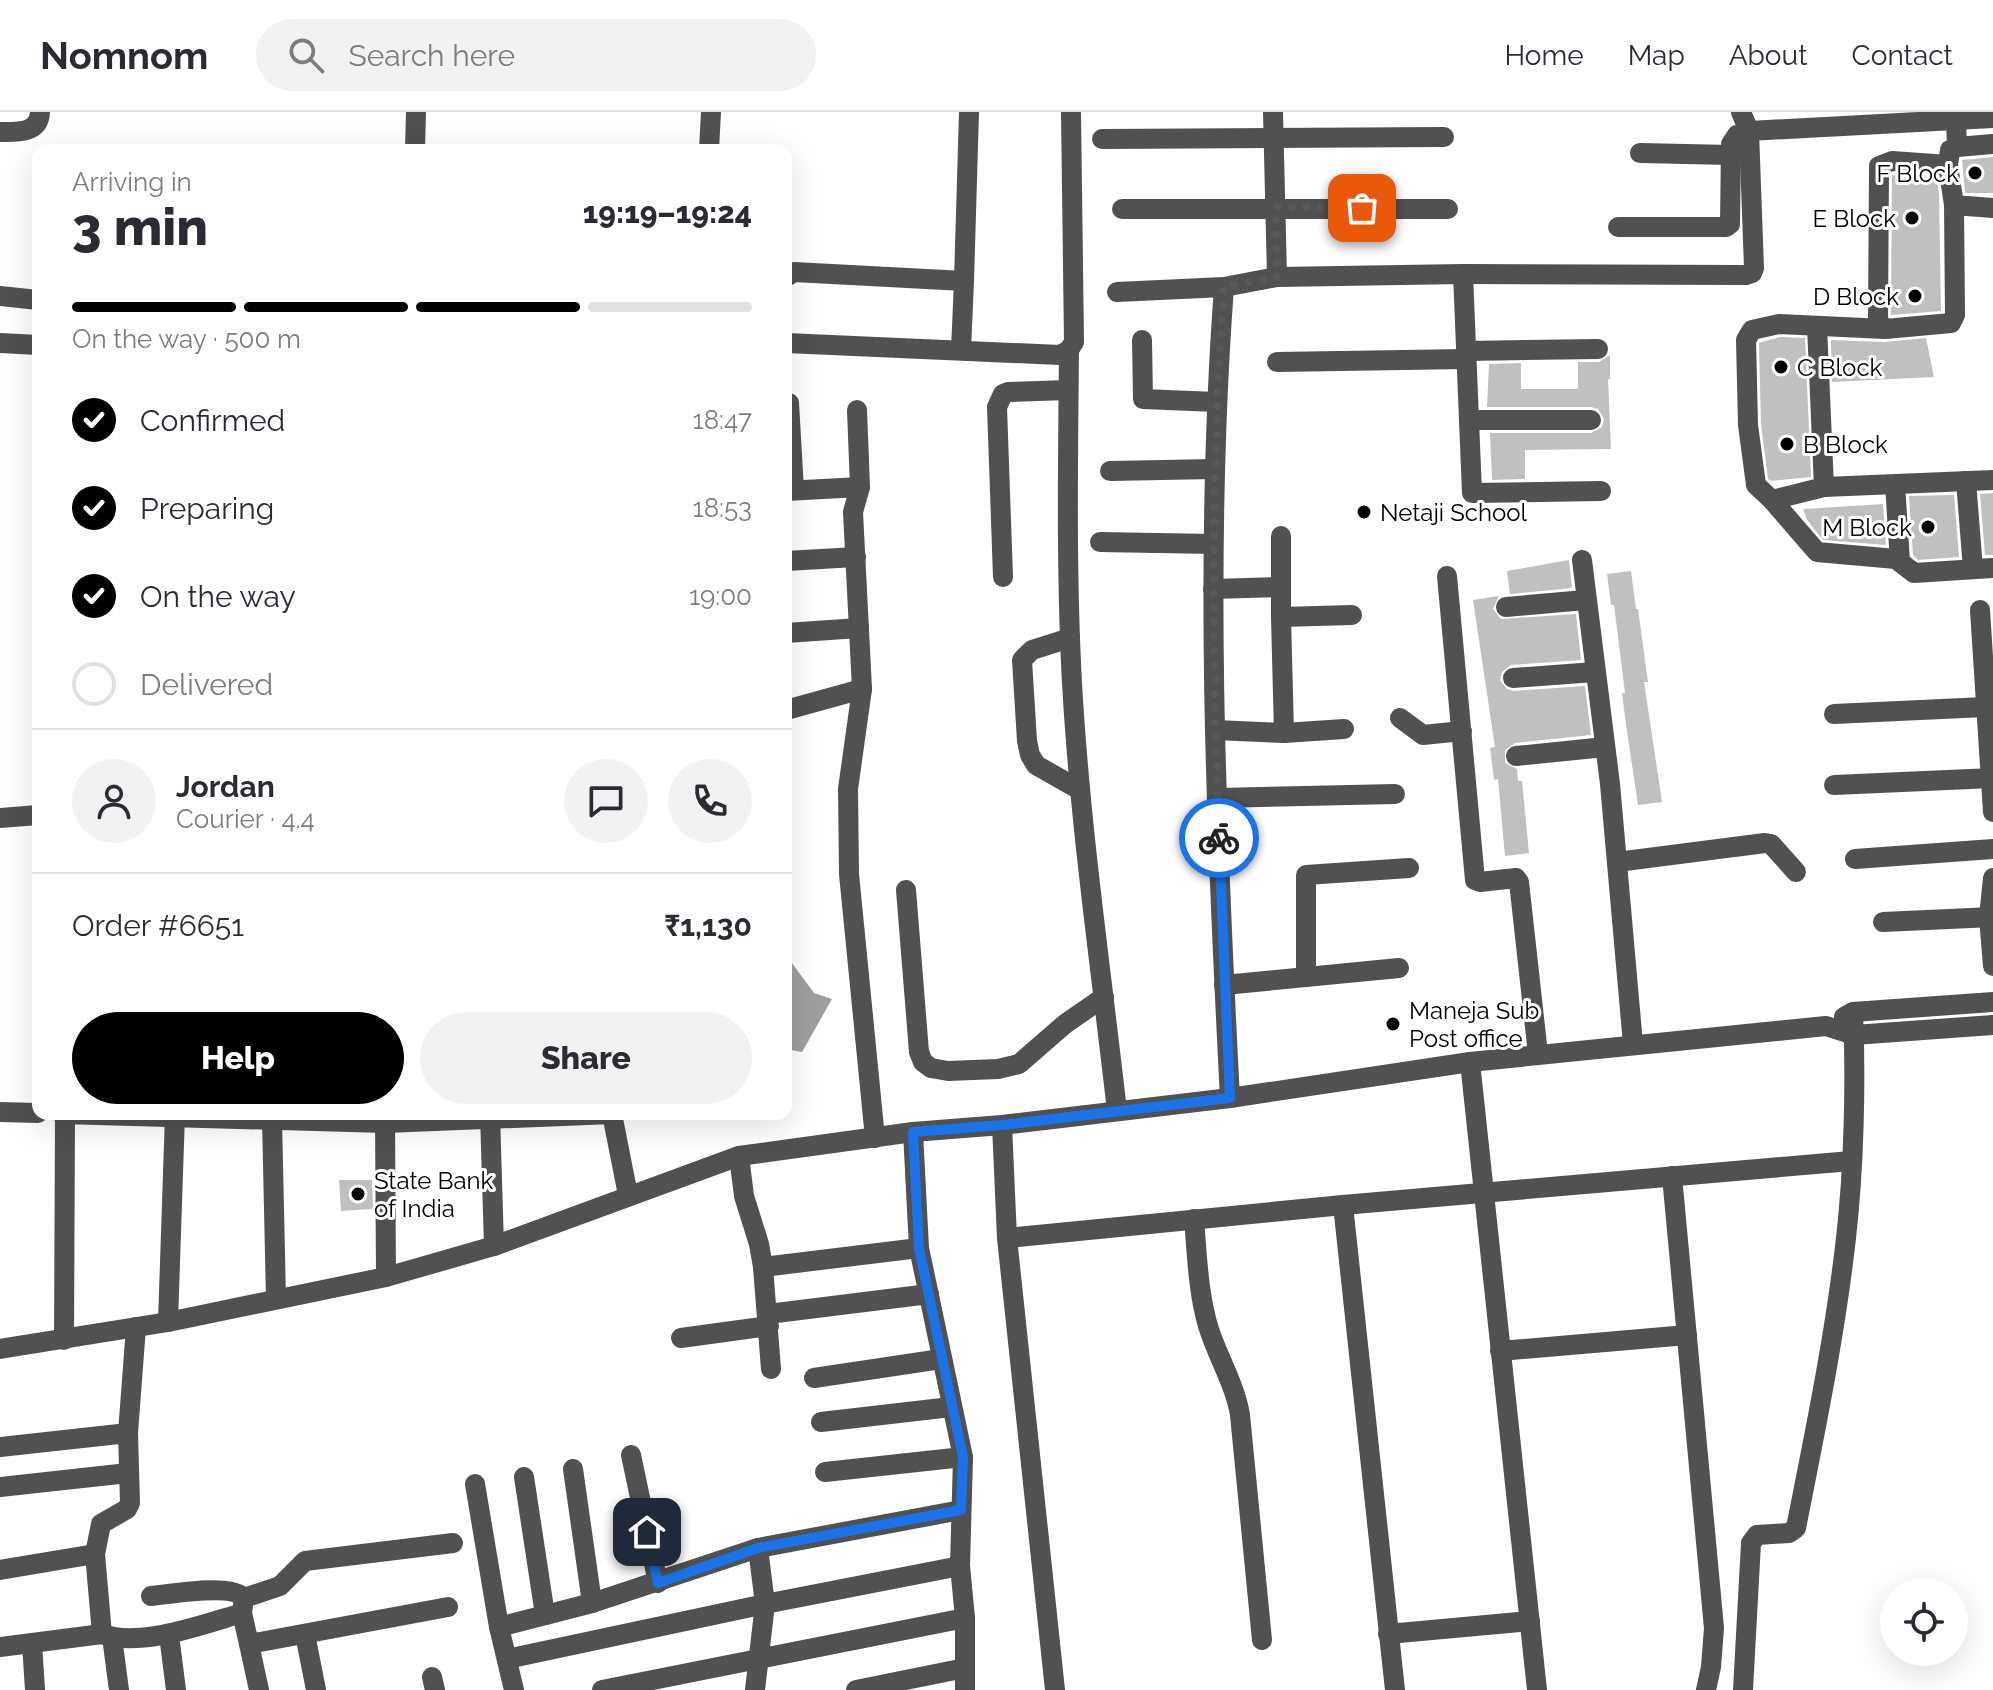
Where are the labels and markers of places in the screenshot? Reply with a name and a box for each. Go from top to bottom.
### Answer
place label: F Block [1877,159,1959,188]
marker: F Block [1966,164,1984,182]
pin [1328,174,1396,242]
place label: E Block [1813,204,1896,233]
marker: E Block [1903,209,1921,227]
place label: D Block [1813,282,1899,311]
marker: D Block [1906,287,1924,305]
place label: C Block [1797,353,1883,382]
marker: C Block [1772,358,1790,376]
place label: B Block [1803,430,1888,459]
marker: B Block [1778,435,1796,453]
place label: Netaji School [1380,498,1527,527]
marker: Netaji School [1355,503,1373,521]
place label: M Block [1822,513,1912,542]
marker: M Block [1919,518,1937,536]
place label: Maneja Sub Post office [1409,996,1539,1053]
marker: Maneja Sub Post office [1384,1015,1402,1033]
place label: State Bank of India [374,1166,493,1223]
marker: State Bank of India [349,1185,367,1203]
pin [613,1498,681,1566]

